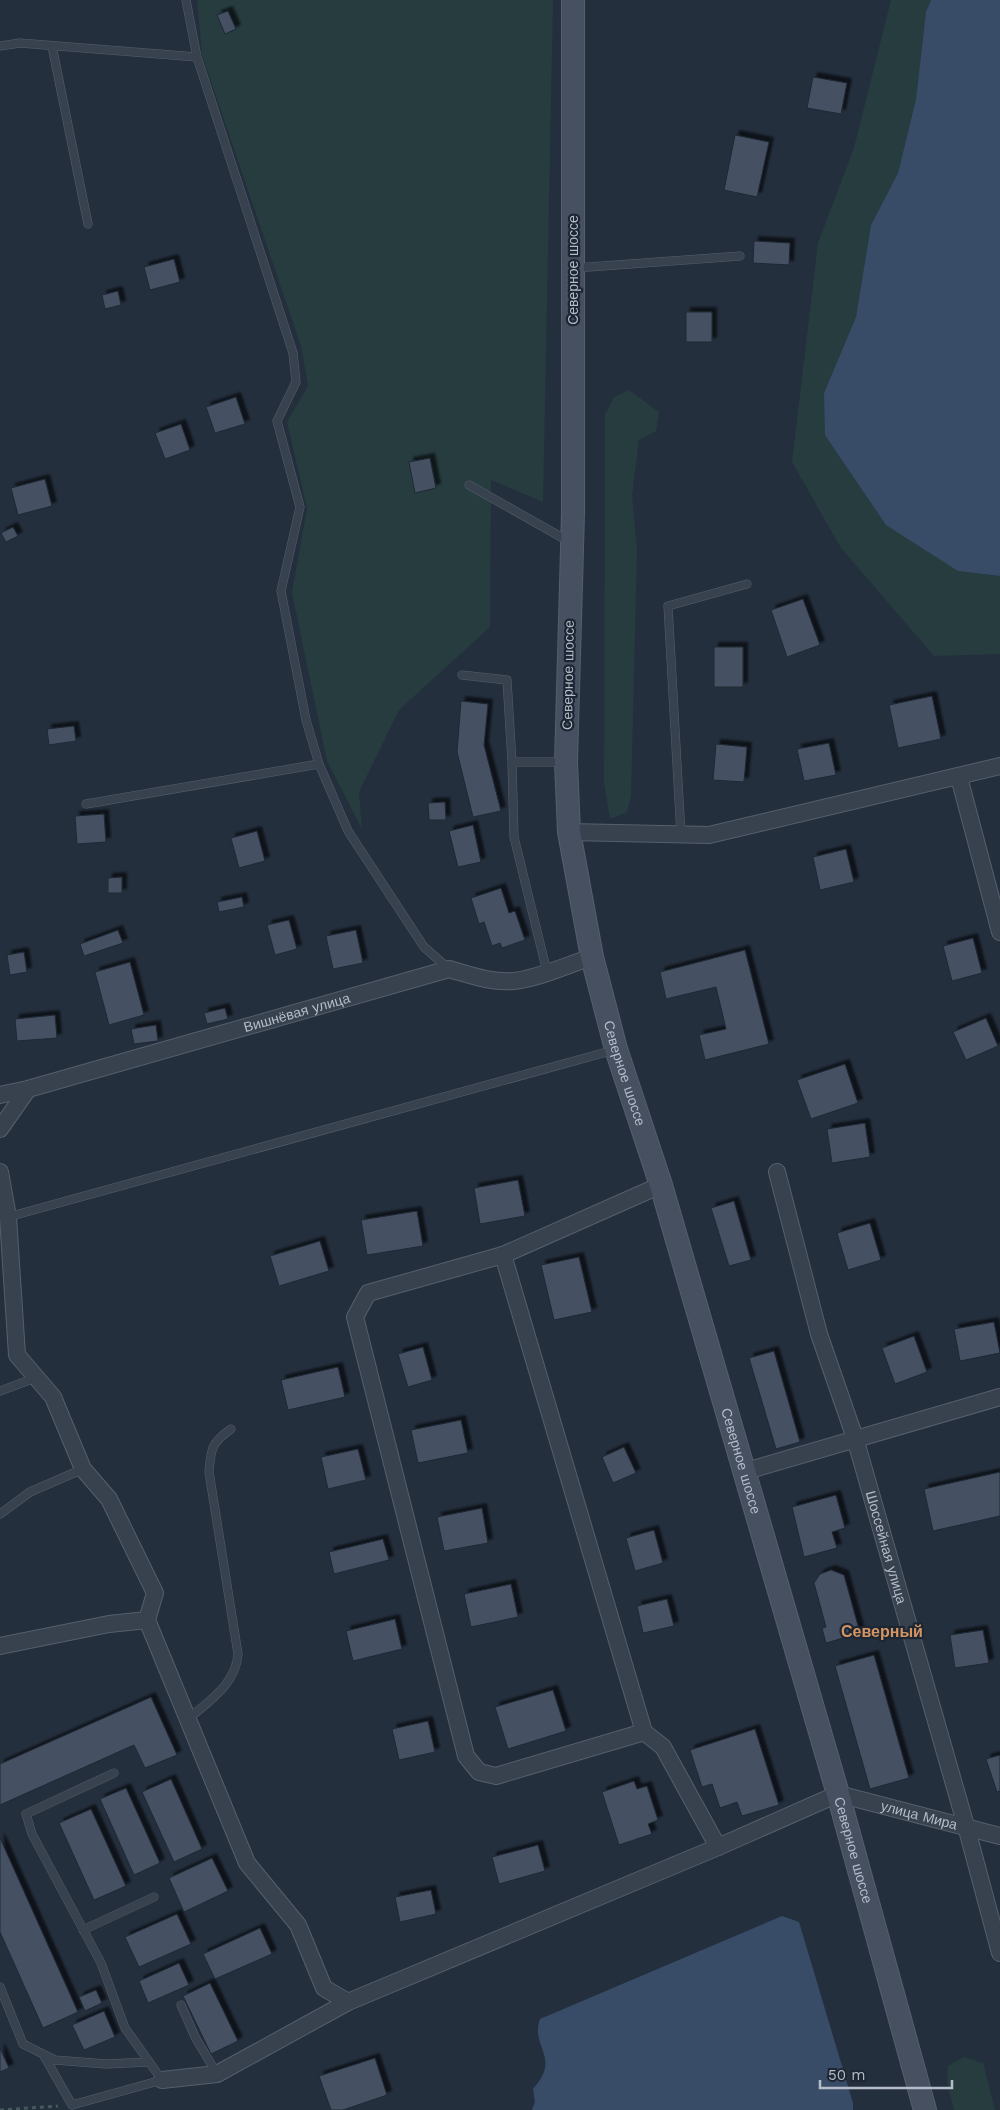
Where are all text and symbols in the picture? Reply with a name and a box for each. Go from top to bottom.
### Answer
street label: Северное шоссе [565,215,581,325]
street label: Северное шоссе [559,620,577,730]
street label: Вишнёвая улица [242,990,352,1035]
street label: Северное шоссе [601,1019,649,1128]
street label: Северное шоссе [718,1406,764,1516]
street label: Шоссейная улица [863,1489,910,1606]
district label: Северный [841,1622,923,1641]
street label: Северное шоссе [831,1795,876,1905]
street label: улица Мира [879,1797,959,1833]
scale bar [820,2058,952,2090]
text: 50 m [828,2066,865,2084]

